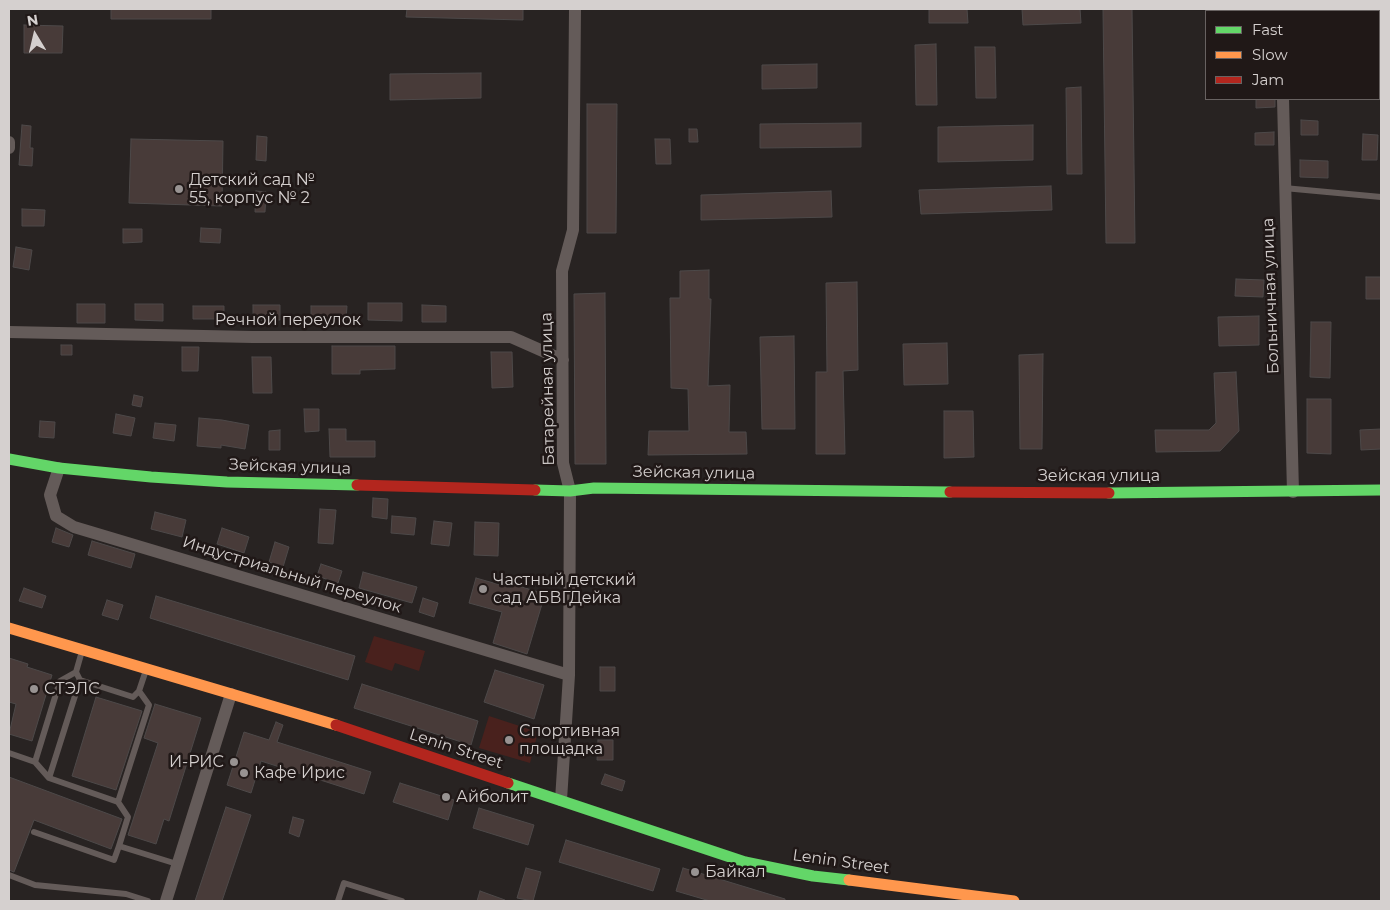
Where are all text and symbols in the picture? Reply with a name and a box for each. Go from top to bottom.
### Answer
north arrow [10,10,60,60]
text: N [26,10,40,30]
legend [1205,10,1380,100]
text: Fast [1252,20,1283,39]
text: Slow [1252,45,1288,64]
text: Jam [1252,70,1284,89]
place label: Детский сад № 55, корпус № 2 [189,170,315,208]
marker: Детский сад № 55, корпус № 2 [173,183,185,195]
street label: Больничная улица [1259,218,1283,374]
street label: Речной переулок [215,310,361,330]
street label: Батарейная улица [537,312,559,466]
street label: Зейская улица [229,455,351,479]
street label: Зейская улица [633,462,755,484]
street label: Зейская улица [1038,466,1160,486]
street label: Индустриальный переулок [180,532,404,618]
place label: Частный детский сад АБВГДейка [493,570,636,608]
marker: Частный детский сад АБВГДейка [477,583,489,595]
place label: СТЭЛС [44,679,100,699]
marker: СТЭЛС [28,683,40,695]
place label: Спортивная площадка [519,721,620,759]
street label: Lenin Street [407,725,505,773]
marker: Спортивная площадка [503,734,515,746]
place label: И-РИС [169,752,224,772]
marker: И-РИС [228,756,240,768]
place label: Кафе Ирис [254,763,345,783]
marker: Кафе Ирис [238,767,250,779]
place label: Айболит [456,787,528,807]
marker: Айболит [440,791,452,803]
street label: Lenin Street [791,846,891,878]
place label: Байкал [705,862,766,882]
marker: Байкал [689,866,701,878]

